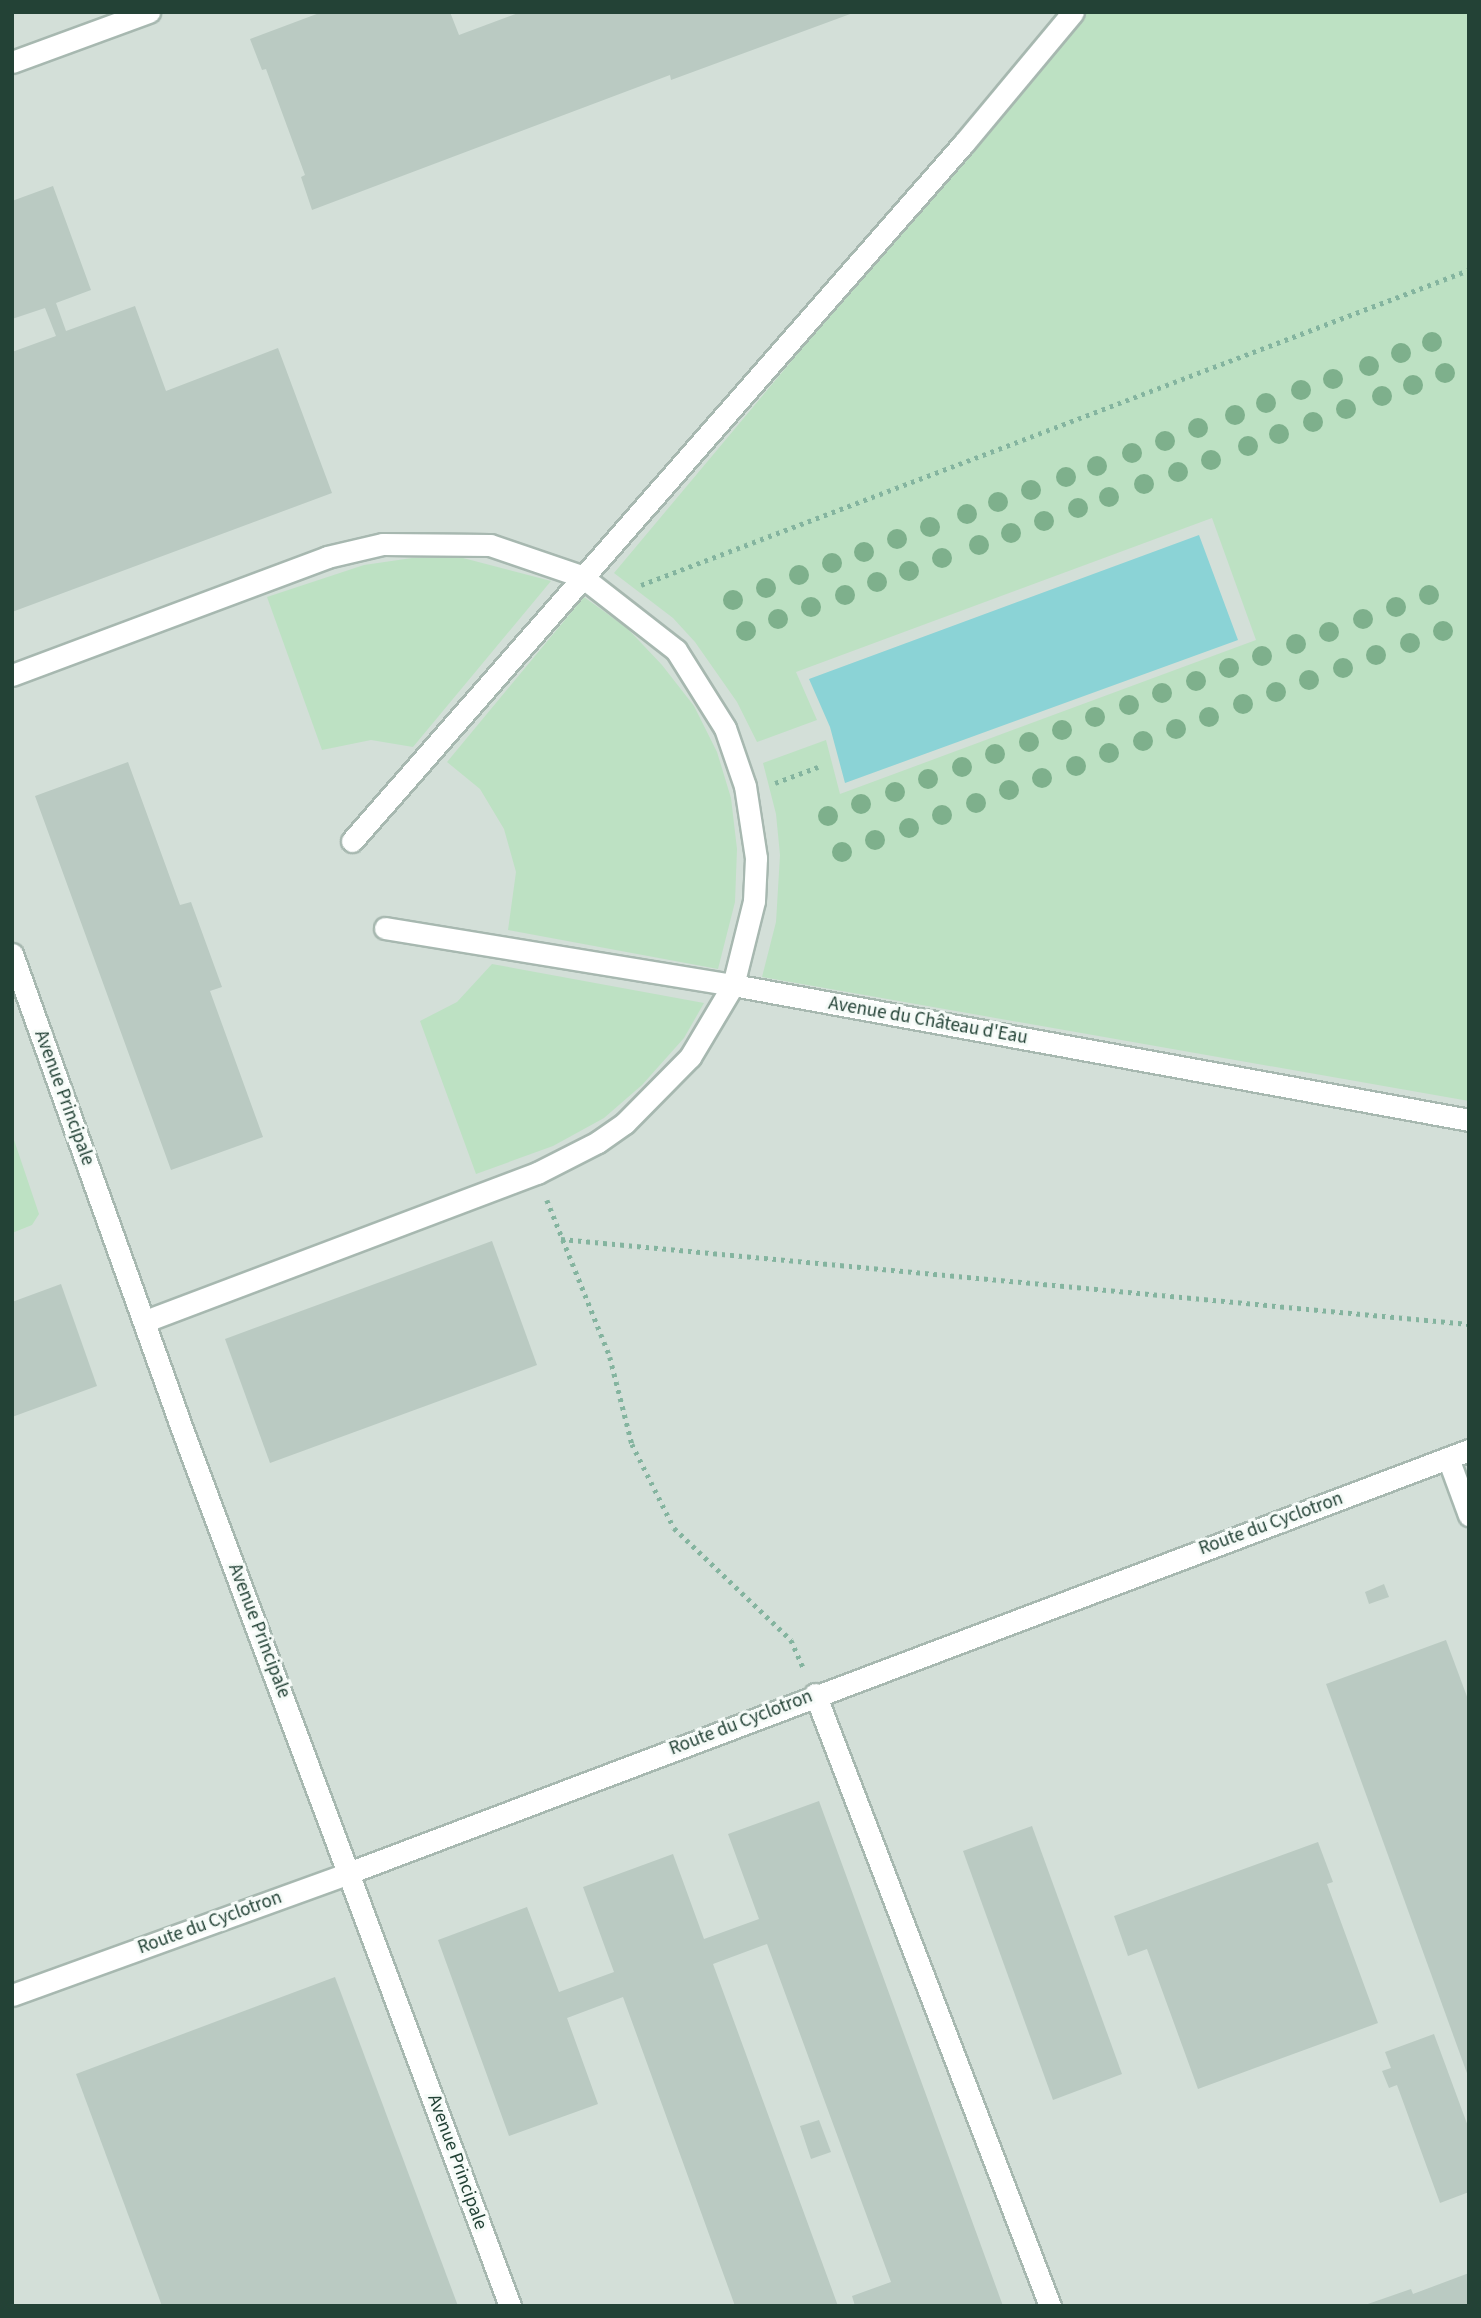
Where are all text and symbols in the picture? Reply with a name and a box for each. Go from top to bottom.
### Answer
street label: Avenue du Château d'Eau [827,992,1029,1050]
street label: Avenue Principale [29,1027,99,1169]
street label: Route du Cyclotron [1196,1487,1346,1561]
street label: Avenue Principale [223,1561,295,1701]
street label: Route du Cyclotron [666,1685,816,1761]
street label: Route du Cyclotron [135,1886,285,1960]
street label: Avenue Principale [422,2091,492,2233]

